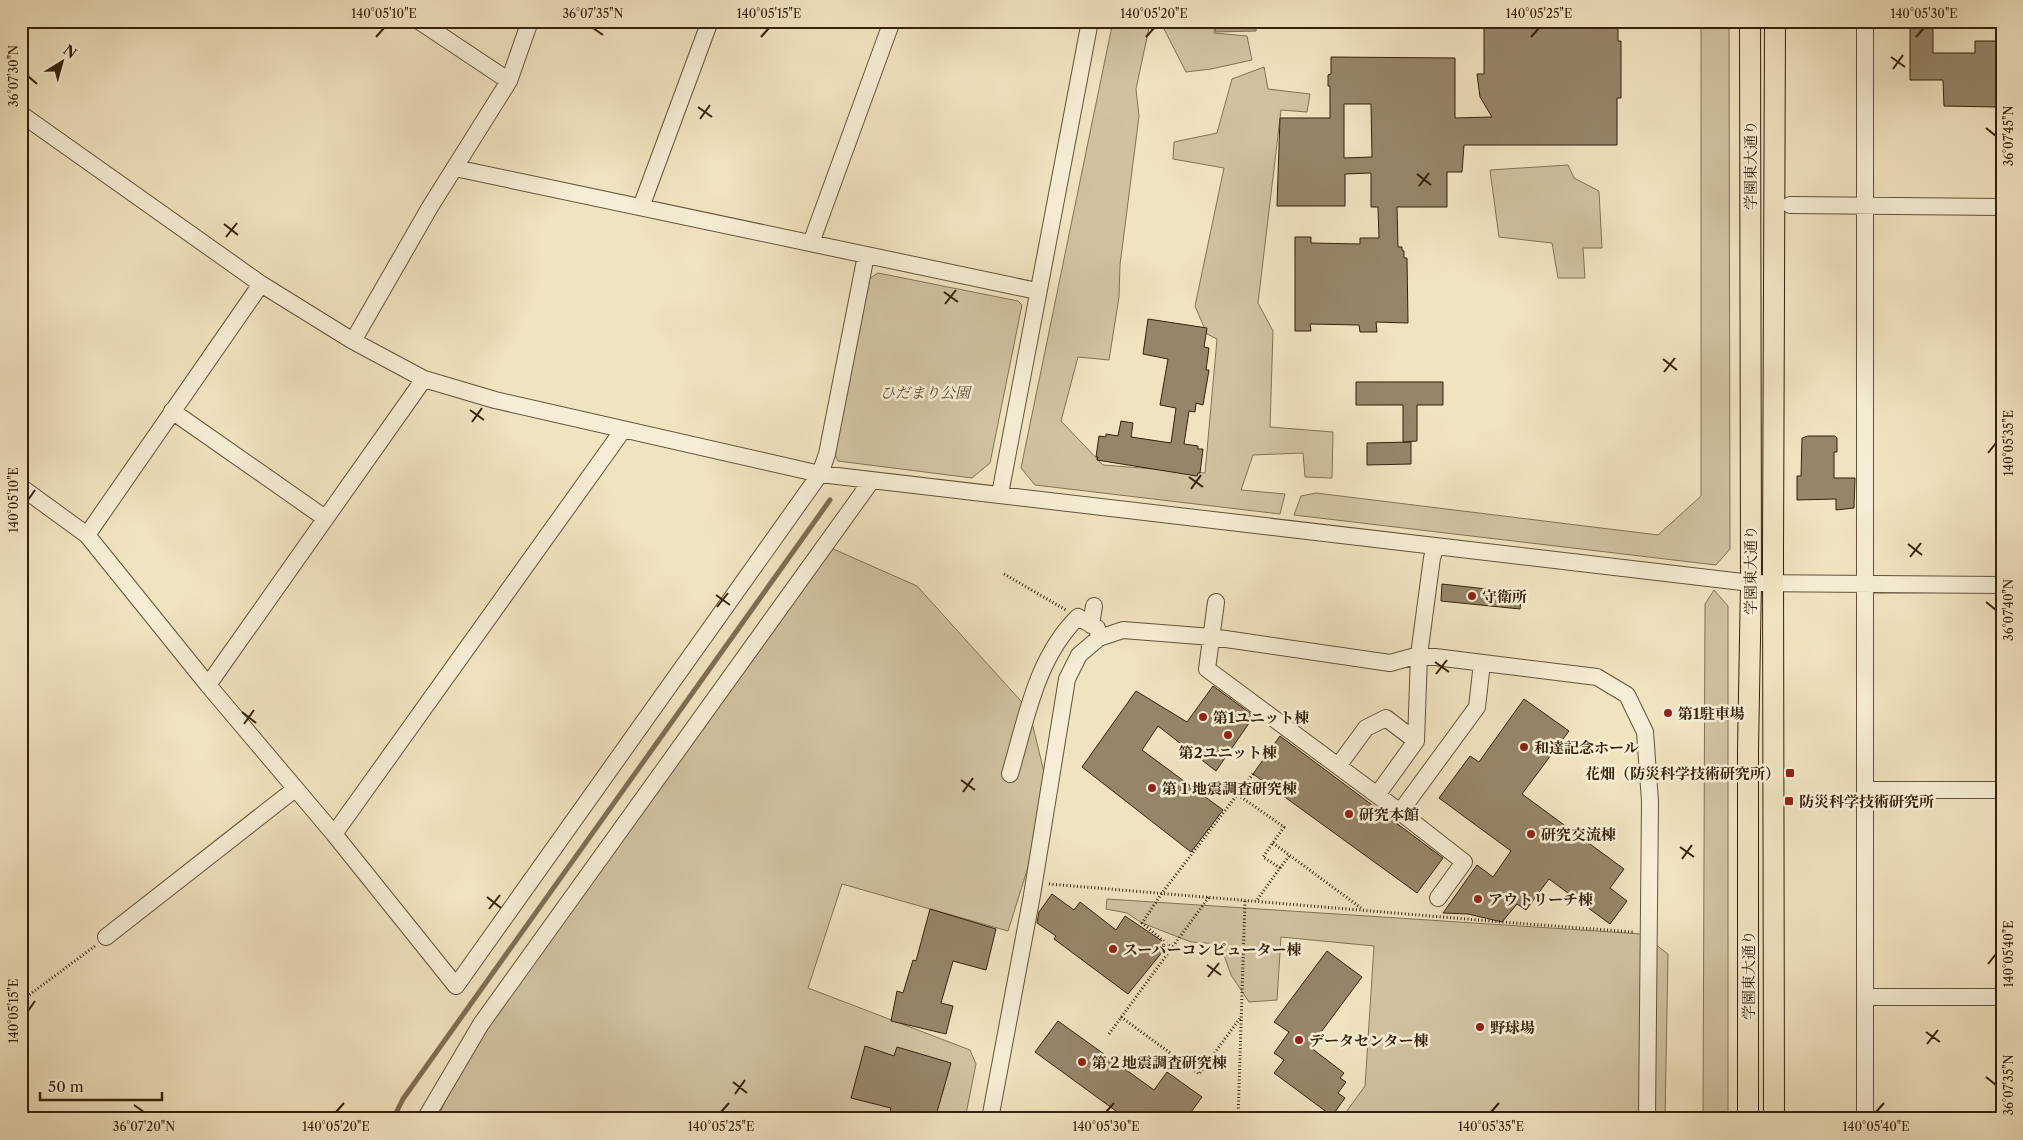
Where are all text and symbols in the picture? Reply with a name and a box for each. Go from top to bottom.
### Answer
text: 140°05'10"E [351,6,417,21]
text: 36°07'35"N [563,6,624,21]
text: 140°05'15"E [737,6,801,21]
text: 140°05'20"E [1120,6,1188,21]
text: 140°05'25"E [1506,6,1572,21]
text: 140°05'30"E [1890,6,1958,21]
north arrow [38,38,88,88]
text: N [60,41,80,62]
text: 36°07'30"N [6,45,21,107]
text: 36°07'45"N [2001,106,2016,166]
street label: 学園東大通り [1741,120,1760,210]
park label: ひだまり公園 [880,383,973,402]
text: 140°05'35"E [2001,410,2016,476]
text: 140°05'10"E [6,467,21,533]
street label: 学園東大通り [1741,525,1760,615]
text: 36°07'40"N [2001,579,2016,641]
place label: 守衛所 [1482,587,1527,606]
marker: 守衛所 [1466,590,1478,602]
place label: 第1駐車場 [1678,704,1745,723]
marker: 第1駐車場 [1662,707,1674,719]
place label: 第1ユニット棟 [1213,708,1309,727]
marker: 第1ユニット棟 [1197,711,1209,723]
marker: 第2ユニット棟 [1222,729,1234,741]
place label: 和達記念ホール [1534,738,1639,757]
marker: 和達記念ホール [1518,741,1530,753]
place label: 第2ユニット棟 [1179,743,1277,762]
place label: 花畑（防災科学技術研究所） [1585,764,1780,783]
marker: 花畑（防災科学技術研究所） [1784,767,1796,779]
place label: 第１地震調査研究棟 [1162,779,1297,798]
marker: 第１地震調査研究棟 [1146,782,1158,794]
place label: 防災科学技術研究所 [1799,792,1934,811]
marker: 防災科学技術研究所 [1783,795,1795,807]
place label: 研究本館 [1359,805,1419,824]
marker: 研究本館 [1343,808,1355,820]
place label: 研究交流棟 [1541,825,1616,844]
marker: 研究交流棟 [1525,828,1537,840]
place label: アウトリーチ棟 [1488,890,1593,909]
marker: アウトリーチ棟 [1472,893,1484,905]
text: 140°05'40"E [2001,921,2016,987]
street label: 学園東大通り [1739,930,1758,1020]
place label: スーパーコンピューター棟 [1123,940,1302,959]
marker: スーパーコンピューター棟 [1107,943,1119,955]
text: 140°05'15"E [6,979,21,1043]
place label: 野球場 [1490,1018,1535,1037]
marker: 野球場 [1474,1021,1486,1033]
place label: データセンター棟 [1309,1031,1428,1050]
marker: データセンター棟 [1293,1034,1305,1046]
place label: 第２地震調査研究棟 [1092,1053,1227,1072]
text: 36°07'35"N [2001,1054,2016,1115]
marker: 第２地震調査研究棟 [1076,1056,1088,1068]
scale bar [40,1070,162,1102]
text: 50 m [48,1077,84,1096]
text: 36°07'20"N [113,1119,175,1134]
text: 140°05'20"E [302,1119,370,1134]
text: 140°05'25"E [688,1119,754,1134]
text: 140°05'30"E [1072,1119,1140,1134]
text: 140°05'35"E [1458,1119,1524,1134]
text: 140°05'40"E [1843,1119,1909,1134]

